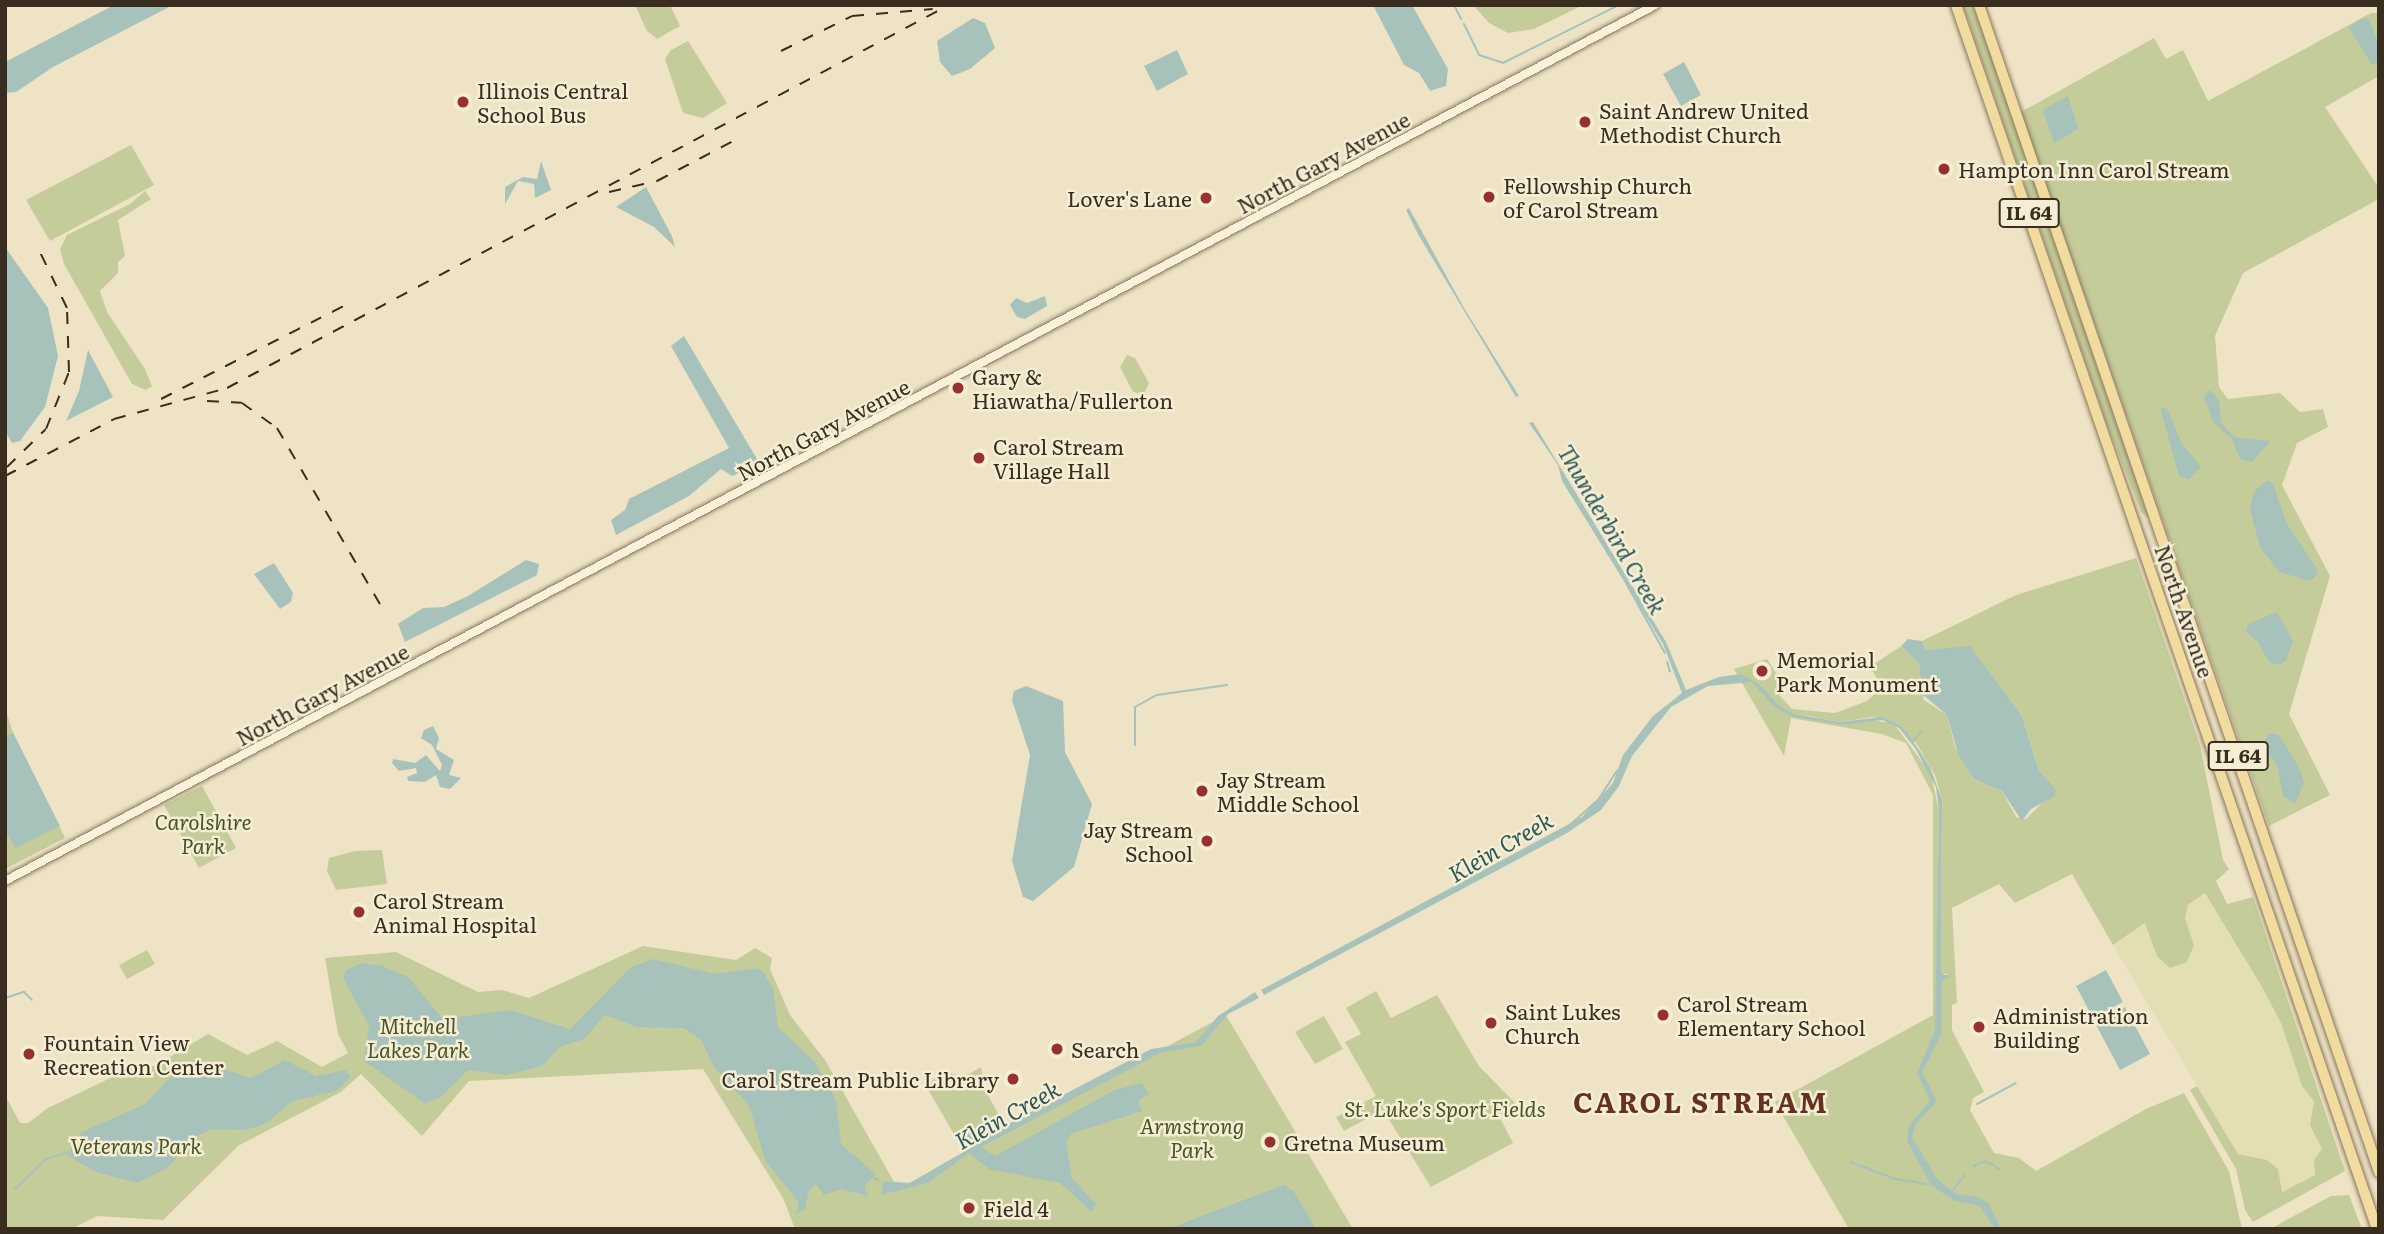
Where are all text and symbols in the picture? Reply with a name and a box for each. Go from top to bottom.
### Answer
place label: Illinois Central School Bus [477,77,628,127]
marker: Illinois Central School Bus [455,94,471,110]
place label: Saint Andrew United Methodist Church [1599,97,1809,147]
street label: North Gary Avenue [1232,106,1414,218]
marker: Saint Andrew United Methodist Church [1577,114,1593,130]
place label: Hampton Inn Carol Stream [1958,156,2230,182]
marker: Hampton Inn Carol Stream [1936,161,1952,177]
place label: Fellowship Church of Carol Stream [1503,172,1692,222]
place label: Lover's Lane [1067,185,1192,211]
marker: Fellowship Church of Carol Stream [1481,189,1497,205]
marker: Lover's Lane [1198,190,1214,206]
road number: IL 64 [1997,197,2060,228]
place label: Gary & Hiawatha/Fullerton [972,363,1173,413]
street label: North Gary Avenue [732,373,914,485]
marker: Gary & Hiawatha/Fullerton [950,380,966,396]
place label: Carol Stream Village Hall [993,433,1124,483]
water label: Thunderbird Creek [1553,439,1673,619]
marker: Carol Stream Village Hall [971,450,987,466]
street label: North Avenue [2150,541,2220,681]
street label: North Gary Avenue [231,638,413,750]
place label: Memorial Park Monument [1776,646,1938,696]
marker: Memorial Park Monument [1754,663,1770,679]
road number: IL 64 [2206,740,2270,772]
place label: Jay Stream Middle School [1216,766,1359,816]
marker: Jay Stream Middle School [1194,783,1210,799]
water label: Klein Creek [1443,805,1557,887]
park label: Carolshire Park [154,808,252,858]
place label: Jay Stream School [1083,816,1193,866]
marker: Jay Stream School [1199,833,1215,849]
place label: Carol Stream Animal Hospital [373,887,537,937]
marker: Carol Stream Animal Hospital [351,904,367,920]
place label: Carol Stream Elementary School [1677,990,1866,1040]
place label: Saint Lukes Church [1505,998,1621,1048]
place label: Administration Building [1993,1002,2149,1052]
marker: Carol Stream Elementary School [1655,1007,1671,1023]
park label: Mitchell Lakes Park [367,1012,469,1062]
marker: Saint Lukes Church [1483,1015,1499,1031]
marker: Administration Building [1971,1019,1987,1035]
place label: Fountain View Recreation Center [43,1029,224,1079]
place label: Search [1071,1036,1140,1062]
marker: Search [1049,1041,1065,1057]
marker: Fountain View Recreation Center [21,1046,37,1062]
place label: Carol Stream Public Library [722,1066,999,1092]
marker: Carol Stream Public Library [1005,1071,1021,1087]
water label: Klein Creek [950,1074,1064,1154]
district label: CAROL STREAM [1574,1084,1828,1118]
park label: St. Luke's Sport Fields [1344,1095,1546,1121]
park label: Armstrong Park [1140,1112,1244,1162]
place label: Gretna Museum [1284,1129,1445,1155]
park label: Veterans Park [70,1132,202,1158]
marker: Gretna Museum [1262,1134,1278,1150]
place label: Field 4 [983,1195,1049,1221]
marker: Field 4 [961,1200,977,1216]

